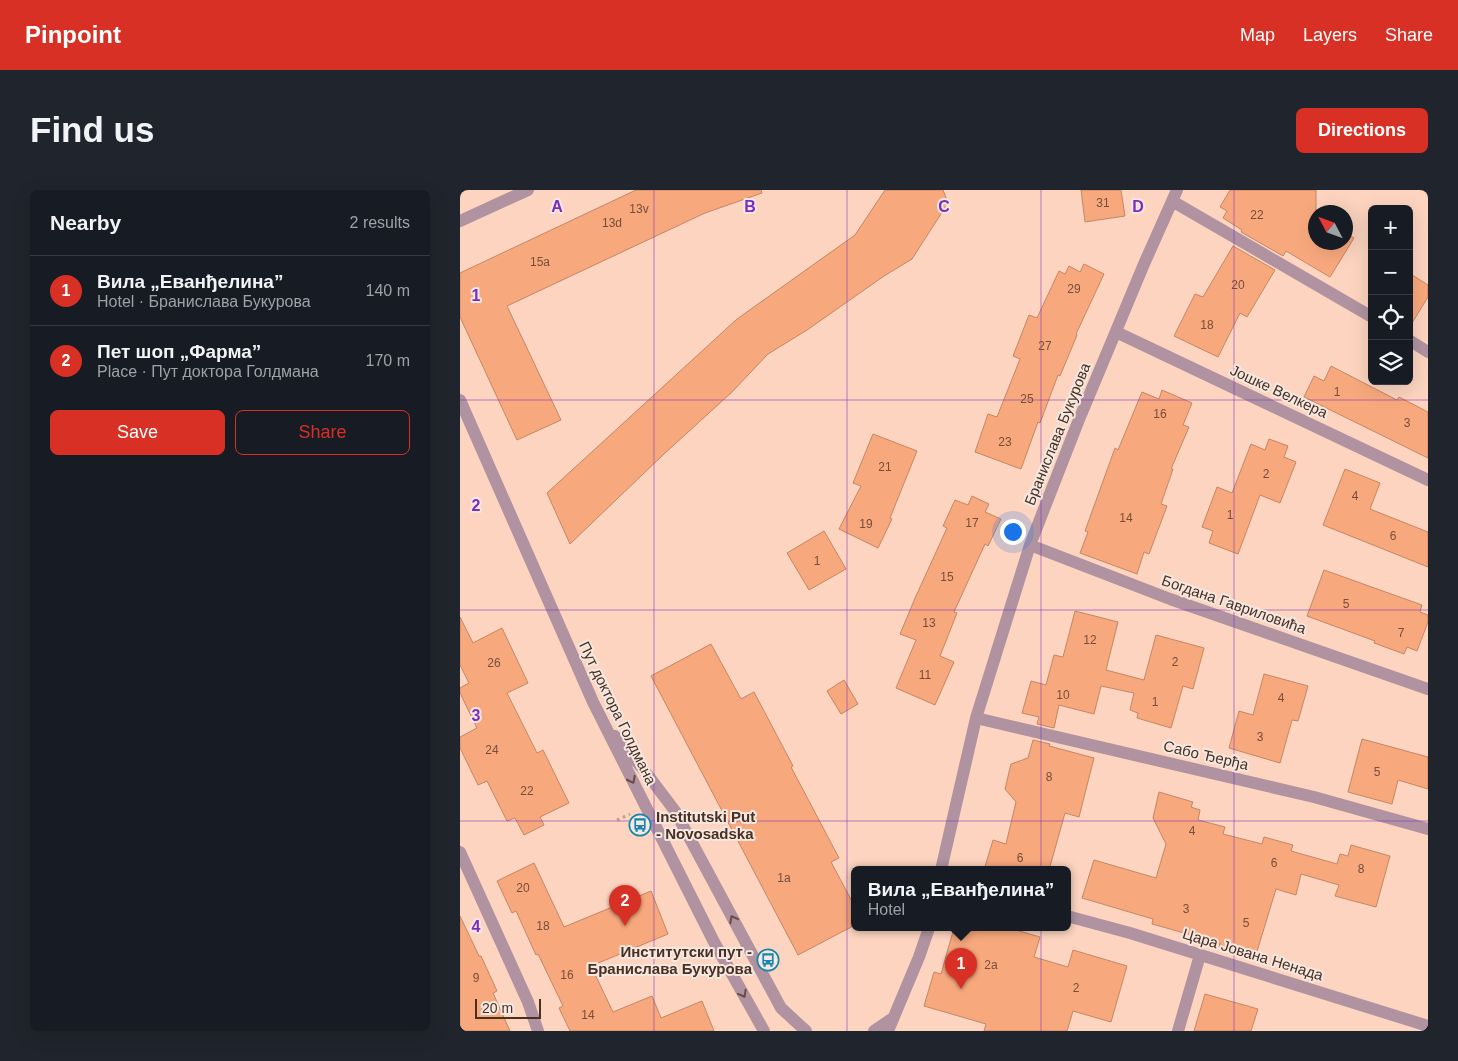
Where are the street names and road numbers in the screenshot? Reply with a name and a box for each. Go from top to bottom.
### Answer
street label: Бранислава Букурова [1021,360,1094,508]
street label: Јошке Велкера [1228,361,1331,421]
street label: Богдана Гавриловића [1160,571,1309,637]
street label: Пут доктора Голдмана [576,639,660,788]
street label: Сабо Ђерђа [1162,737,1251,773]
street label: Цара Јована Ненада [1181,924,1326,984]

